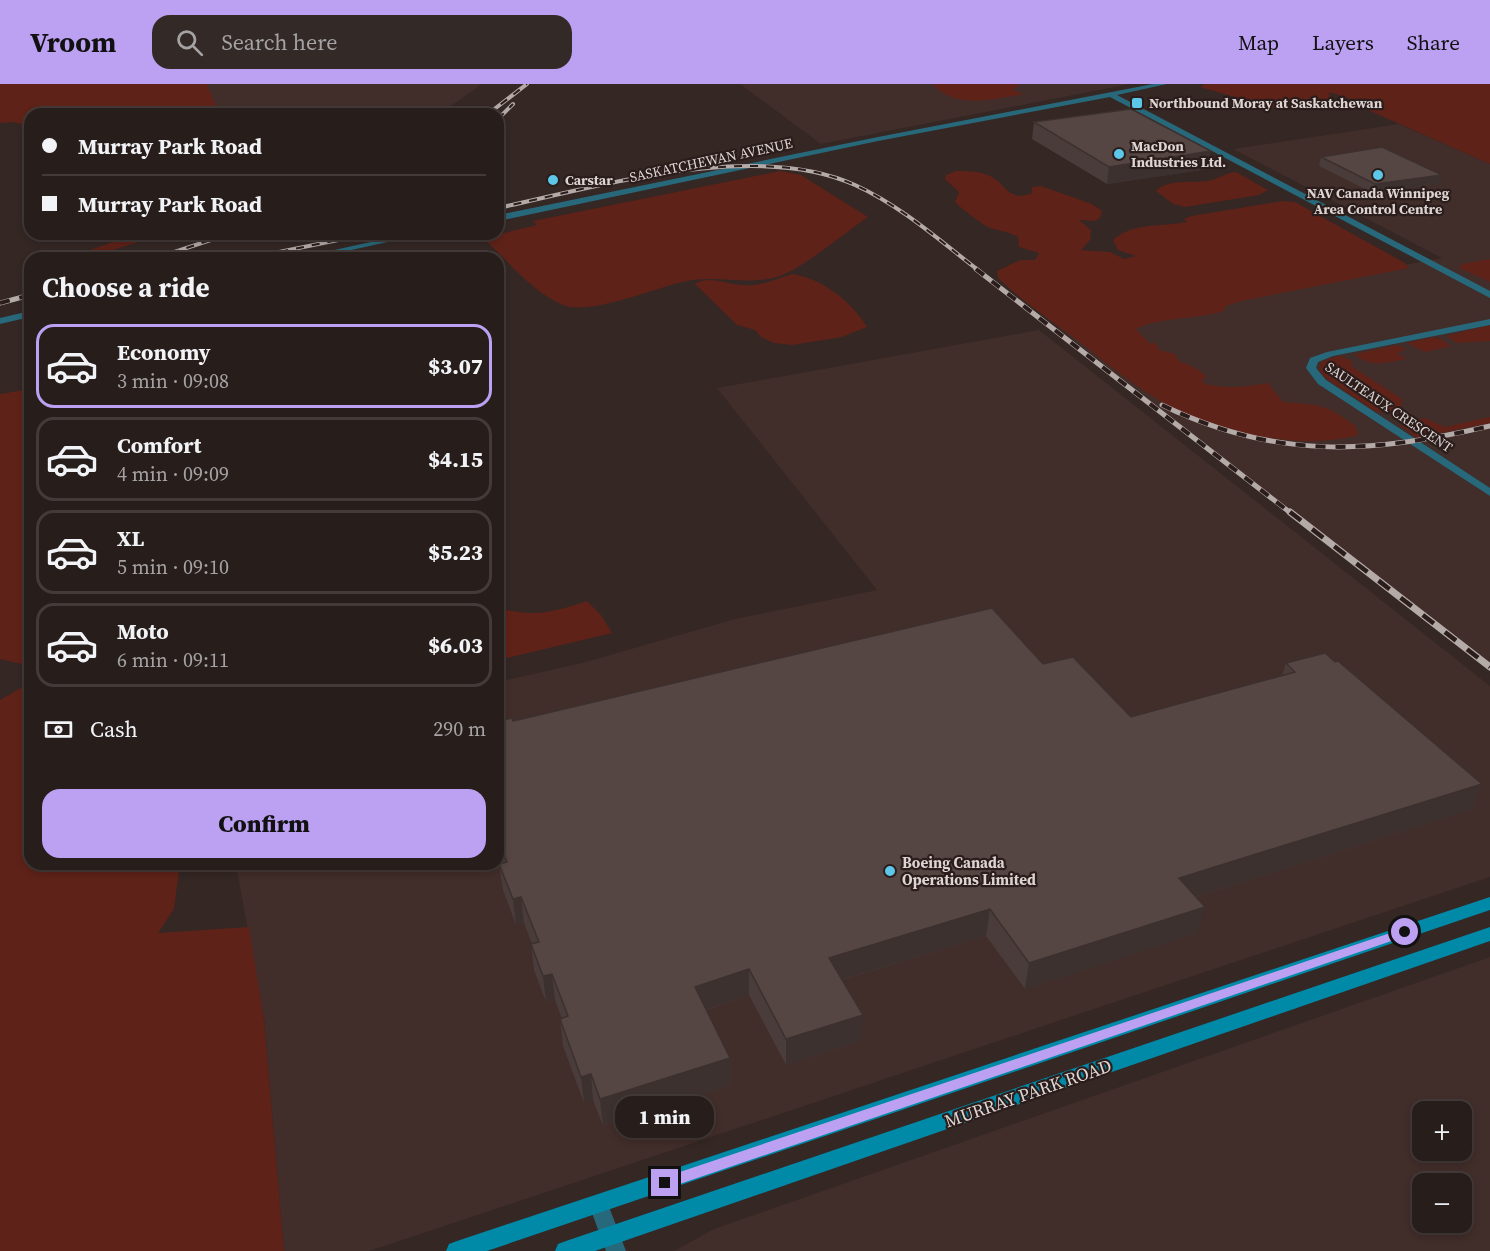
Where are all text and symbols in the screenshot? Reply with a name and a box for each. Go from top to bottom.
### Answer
search box [152,15,572,69]
text: Vroom [30,23,116,61]
icon: search [173,26,206,59]
text: Search here [221,27,337,57]
text: Map [1238,28,1279,57]
text: Layers [1312,28,1374,57]
text: Share [1407,28,1460,57]
place label: Northbound Moray at Saskatchewan [1149,93,1383,113]
marker: Northbound Moray at Saskatchewan [1130,96,1144,110]
text: Murray Park Road [78,131,262,161]
street label: SASKATCHEWAN AVENUE [628,133,794,187]
place label: MacDon Industries Ltd. [1131,136,1226,172]
marker: MacDon Industries Ltd. [1112,147,1126,161]
marker: NAV Canada Winnipeg Area Control Centre [1371,168,1385,182]
place label: Carstar [565,170,613,190]
marker: Carstar [546,173,560,187]
place label: NAV Canada Winnipeg Area Control Centre [1307,183,1450,219]
text: Murray Park Road [78,189,262,219]
text: Choose a ride [42,269,210,306]
text: Economy [117,337,211,367]
icon: car [45,339,99,393]
text: $3.07 [428,351,483,381]
street label: SAULTEAUX CRESCENT [1321,357,1457,457]
text: 3 min · 09:08 [117,367,229,395]
text: Comfort [117,430,201,460]
icon: car [45,432,99,486]
text: $4.15 [428,444,483,474]
text: 4 min · 09:09 [117,460,229,488]
text: XL [117,523,144,553]
icon: car [45,525,99,579]
text: $5.23 [428,537,483,567]
text: 5 min · 09:10 [117,553,229,581]
text: Moto [117,616,169,646]
icon: car [45,618,99,672]
text: $6.03 [428,630,483,660]
text: 6 min · 09:11 [117,646,229,674]
icon: cash [42,713,75,746]
text: Cash [90,714,138,744]
text: 290 m [433,715,486,743]
button: Confirm [42,789,486,858]
place label: Boeing Canada Operations Limited [902,852,1036,890]
marker: Boeing Canada Operations Limited [883,864,897,878]
route start [1391,918,1418,945]
street label: MURRAY PARK ROAD [941,1053,1115,1133]
callout: 1 min [616,1096,714,1138]
map controls [1412,1101,1472,1233]
button: + [1412,1101,1472,1161]
text: 1 min [638,1103,691,1131]
route end [651,1169,678,1196]
button: − [1412,1173,1472,1233]

